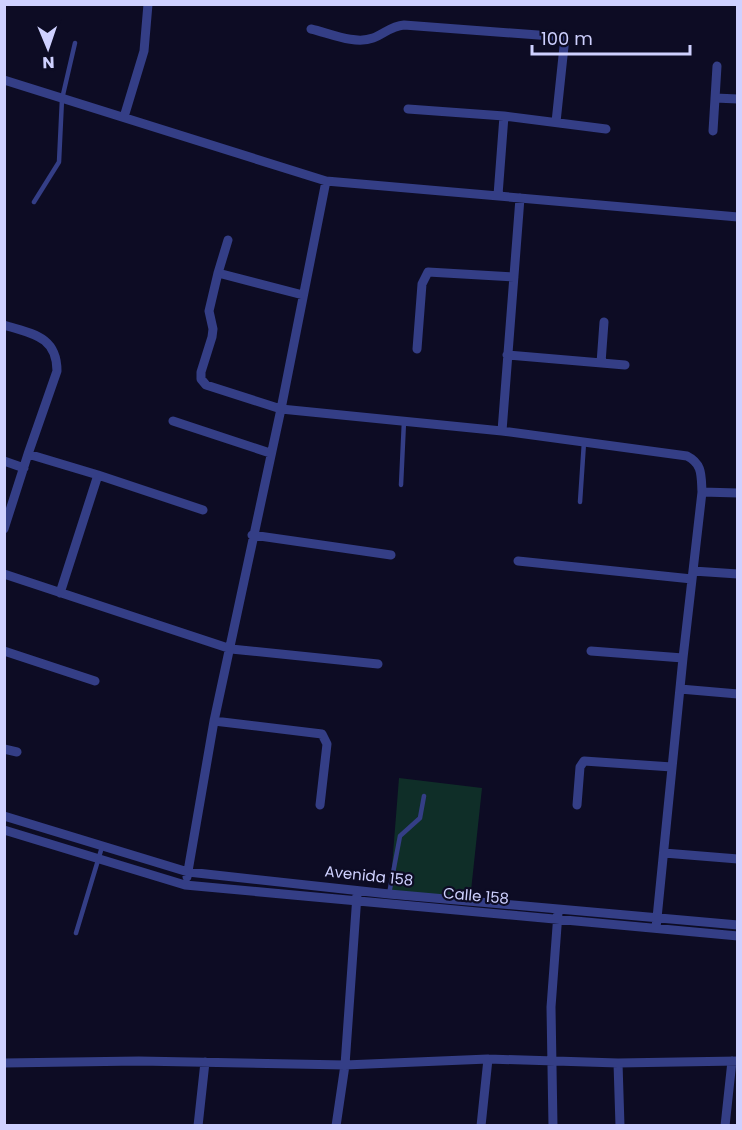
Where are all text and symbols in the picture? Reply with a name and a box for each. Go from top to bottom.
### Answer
north arrow [18,18,78,78]
scale bar [532,18,690,56]
text: 100 m [541,26,593,51]
text: N [42,51,55,74]
street label: Avenida 158 [324,860,414,891]
street label: Calle 158 [442,882,510,909]

